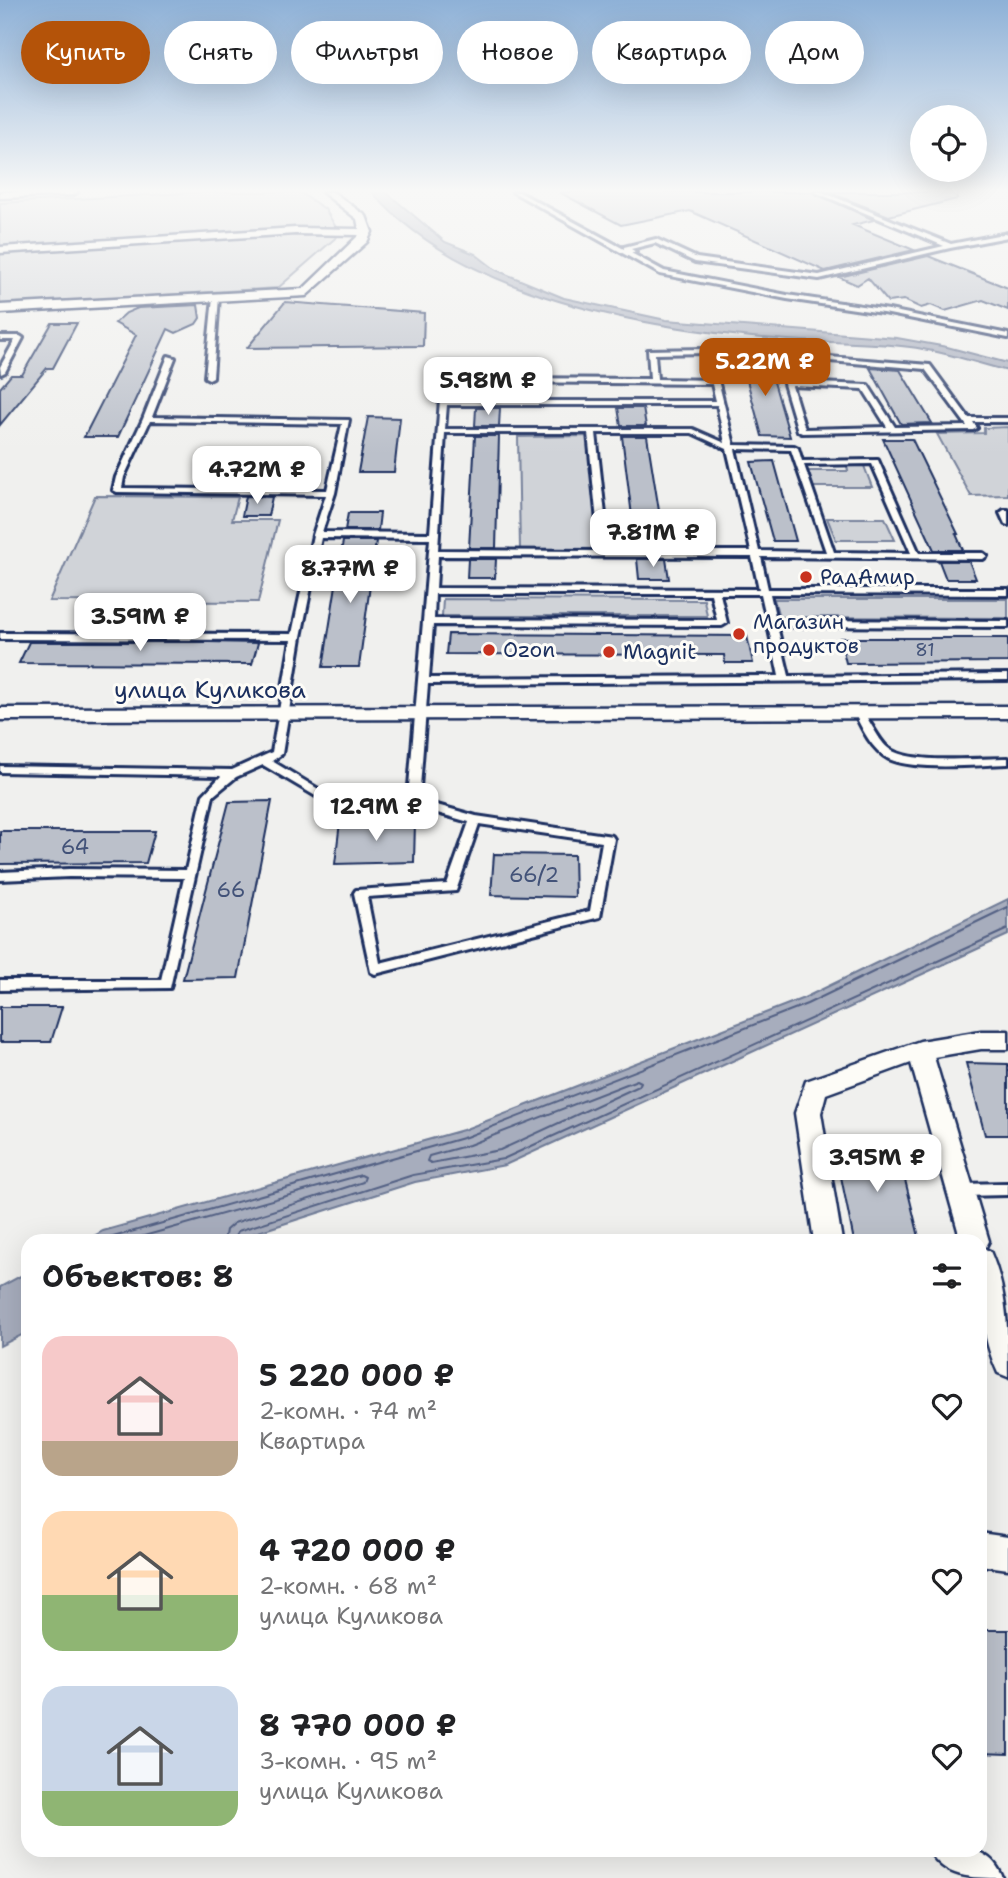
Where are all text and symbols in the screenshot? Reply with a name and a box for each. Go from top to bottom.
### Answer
chip: Купить [21,21,150,84]
chip: Снять [164,21,277,84]
chip: Фильтры [291,21,443,84]
chip: Новое [457,21,578,84]
chip: Квартира [592,21,751,84]
chip: Дом [765,21,864,84]
map controls [910,105,987,182]
button: locate [910,105,987,182]
pin: 5.22M ₽ [700,338,830,398]
text: 5.22M ₽ [715,346,815,376]
pin: 5.98M ₽ [423,358,553,417]
text: 5.98M ₽ [439,365,537,395]
pin: 4.72M ₽ [192,447,322,506]
text: 4.72M ₽ [208,454,306,484]
pin: 7.81M ₽ [588,510,718,569]
text: 7.81M ₽ [606,517,700,547]
pin: 8.77M ₽ [285,546,415,605]
text: 8.77M ₽ [301,553,399,583]
place label: РадАмир [820,563,915,591]
marker: РадАмир [798,569,814,585]
pin: 3.59M ₽ [75,594,205,653]
text: 3.59M ₽ [90,601,190,631]
place label: Магазин продуктов [753,608,859,660]
marker: Магазин продуктов [731,626,747,642]
place label: Ozon [503,636,555,664]
place label: Magnit [623,638,696,666]
house number: 81 [915,638,935,662]
marker: Ozon [481,642,497,658]
marker: Magnit [601,644,617,660]
street label: улица Куликова [114,674,306,706]
pin: 12.9M ₽ [311,784,441,843]
text: 12.9M ₽ [329,791,423,821]
house number: 64 [61,833,89,861]
house number: 66/2 [509,861,559,889]
house number: 66 [217,876,245,904]
pin: 3.95M ₽ [812,1134,942,1194]
text: 3.95M ₽ [828,1142,926,1172]
text: Объектов: 8 [42,1256,234,1297]
icon: filters [928,1257,966,1295]
text: 5 220 000 ₽ [259,1355,455,1396]
icon: home [98,1364,182,1448]
icon: heart [928,1387,966,1425]
text: 2-комн. · 74 m² [259,1396,437,1426]
text: Квартира [259,1426,365,1456]
text: 4 720 000 ₽ [259,1530,456,1571]
icon: home [98,1539,182,1623]
icon: heart [928,1562,966,1600]
text: 2-комн. · 68 m² [259,1571,437,1601]
text: улица Куликова [259,1601,443,1631]
text: 8 770 000 ₽ [259,1705,457,1746]
icon: home [98,1714,182,1798]
icon: heart [928,1737,966,1775]
text: 3-комн. · 95 m² [259,1746,437,1776]
text: улица Куликова [259,1776,443,1806]

